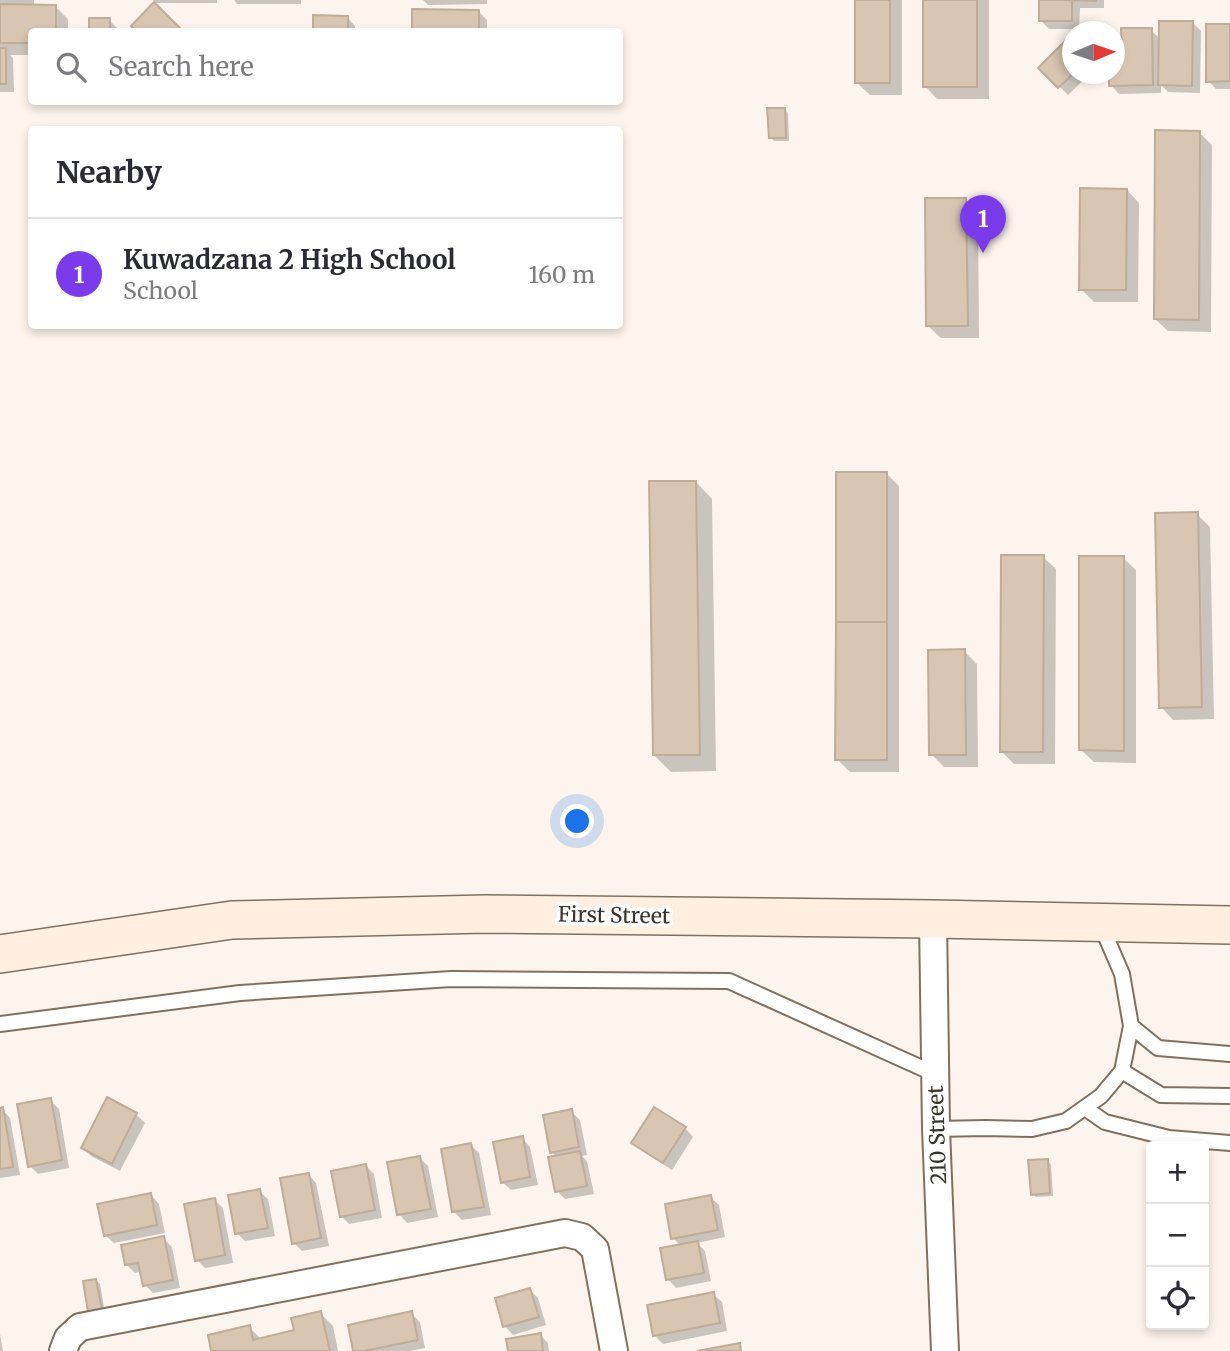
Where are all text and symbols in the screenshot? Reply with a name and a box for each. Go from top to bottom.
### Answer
north arrow [1062,21,1125,84]
search box [28,28,623,105]
icon: search [52,48,90,86]
text: Search here [108,50,254,83]
text: Nearby [56,153,162,191]
pin: 1 [960,195,1006,253]
text: Kuwadzana 2 High School [123,243,456,276]
text: 1 [74,260,84,289]
text: 160 m [529,260,595,289]
text: School [123,276,198,305]
your location [560,804,594,838]
street label: First Street [558,901,670,929]
street label: 210 Street [922,1085,952,1185]
map controls [1146,1141,1209,1330]
button: + [1146,1141,1209,1204]
button: − [1146,1204,1209,1267]
button: locate [1146,1267,1209,1330]

